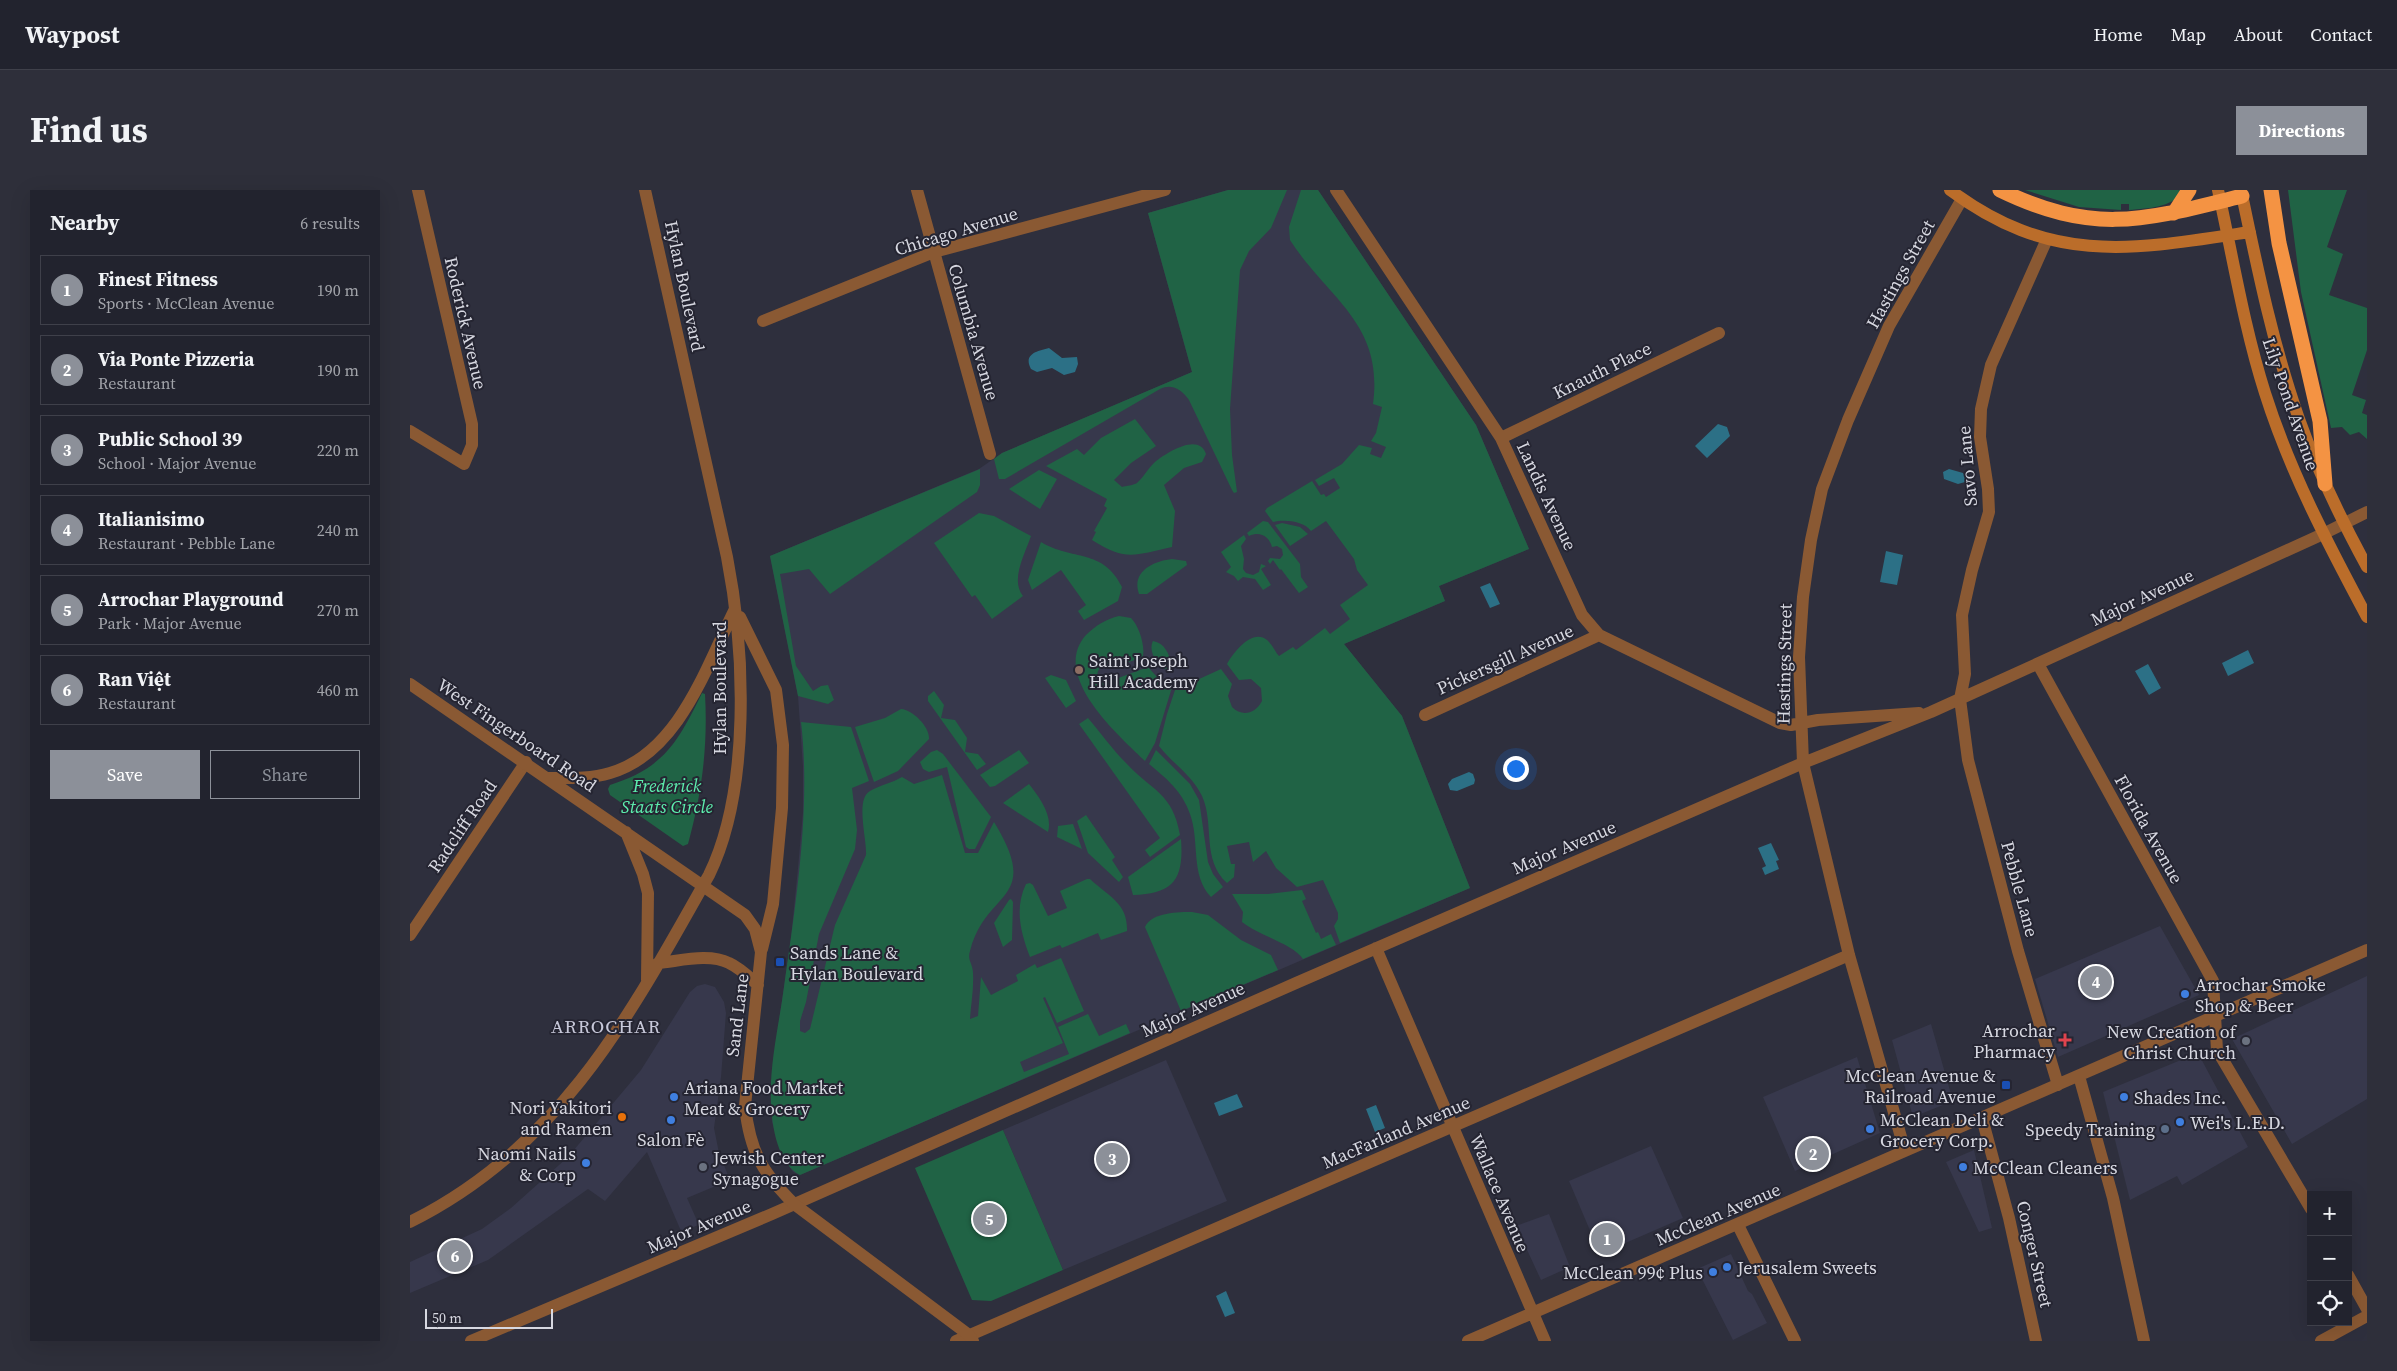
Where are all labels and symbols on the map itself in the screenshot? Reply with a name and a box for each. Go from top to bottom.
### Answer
street label: Chicago Avenue [891,200,1021,262]
street label: Hastings Street [1860,215,1940,333]
street label: Hylan Boulevard [659,218,711,354]
street label: Roderick Avenue [439,254,493,392]
street label: Columbia Avenue [943,261,1005,403]
street label: Lily Pond Avenue [2257,334,2325,474]
street label: Knauth Place [1549,335,1655,405]
street label: Savo Lane [1951,425,1983,507]
street label: Landis Avenue [1511,438,1583,554]
street label: Major Avenue [2087,562,2197,632]
street label: Hastings Street [1770,603,1798,725]
street label: Pickersgill Avenue [1433,618,1577,700]
street label: Hylan Boulevard [707,621,732,755]
place label: Saint Joseph Hill Academy [1089,648,1198,694]
marker: Saint Joseph Hill Academy [1073,664,1085,676]
street label: West Fingerboard Road [432,672,602,798]
your location [1503,756,1529,782]
street label: Florida Avenue [2109,770,2189,888]
park label: Frederick Staats Circle [621,773,714,819]
street label: Radcliff Road [422,775,502,877]
street label: Major Avenue [1508,814,1620,880]
street label: Pebble Lane [1995,838,2045,940]
place label: Sands Lane & Hylan Boulevard [790,940,923,986]
marker: Sands Lane & Hylan Boulevard [774,956,786,968]
pin: 4 [2080,963,2112,1001]
street label: Sand Lane [720,972,754,1058]
place label: Arrochar Smoke Shop & Beer [2195,972,2326,1018]
street label: Major Avenue [1137,975,1249,1043]
marker: Arrochar Smoke Shop & Beer [2179,988,2191,1000]
district label: ARROCHAR [551,1013,661,1039]
place label: Arrochar Pharmacy [1974,1018,2056,1064]
place label: New Creation of Christ Church [2107,1019,2238,1065]
marker: Arrochar Pharmacy [2059,1034,2071,1046]
marker: New Creation of Christ Church [2240,1035,2252,1047]
place label: McClean Avenue & Railroad Avenue [1845,1063,1996,1109]
place label: Ariana Food Market Meat & Grocery [684,1075,843,1121]
marker: McClean Avenue & Railroad Avenue [2000,1079,2012,1091]
place label: Shades Inc. [2134,1085,2226,1110]
street label: MacFarland Avenue [1318,1090,1474,1174]
marker: Ariana Food Market Meat & Grocery [668,1091,680,1103]
marker: Shades Inc. [2118,1091,2130,1103]
place label: Nori Yakitori and Ramen [509,1095,612,1141]
place label: McClean Deli & Grocery Corp. [1880,1107,2004,1153]
place label: Wei's L.E.D. [2190,1110,2285,1135]
marker: Nori Yakitori and Ramen [616,1111,628,1123]
marker: Salon Fè [665,1114,677,1126]
marker: Wei's L.E.D. [2174,1116,2186,1128]
place label: Speedy Training [2025,1117,2155,1142]
marker: McClean Deli & Grocery Corp. [1864,1123,1876,1135]
marker: Speedy Training [2159,1123,2171,1135]
place label: Salon Fè [637,1127,705,1152]
street label: Wallace Avenue [1464,1130,1536,1256]
pin: 2 [1797,1135,1829,1173]
pin: 3 [1096,1140,1128,1178]
place label: Naomi Nails & Corp [477,1141,576,1187]
place label: Jewish Center Synagogue [712,1145,825,1191]
place label: McClean Cleaners [1973,1155,2118,1180]
marker: Naomi Nails & Corp [580,1157,592,1169]
marker: Jewish Center Synagogue [697,1161,709,1173]
marker: McClean Cleaners [1957,1161,1969,1173]
street label: McClean Avenue [1652,1176,1784,1252]
street label: Major Avenue [643,1193,755,1259]
street label: Conger Street [2011,1198,2059,1310]
pin: 5 [973,1200,1005,1238]
pin: 1 [1591,1220,1623,1258]
pin: 6 [439,1237,471,1275]
place label: Jerusalem Sweets [1736,1255,1877,1280]
place label: McClean 99¢ Plus [1563,1260,1703,1285]
marker: Jerusalem Sweets [1721,1261,1733,1273]
marker: McClean 99¢ Plus [1707,1266,1719,1278]
scale bar [425,1306,552,1329]

